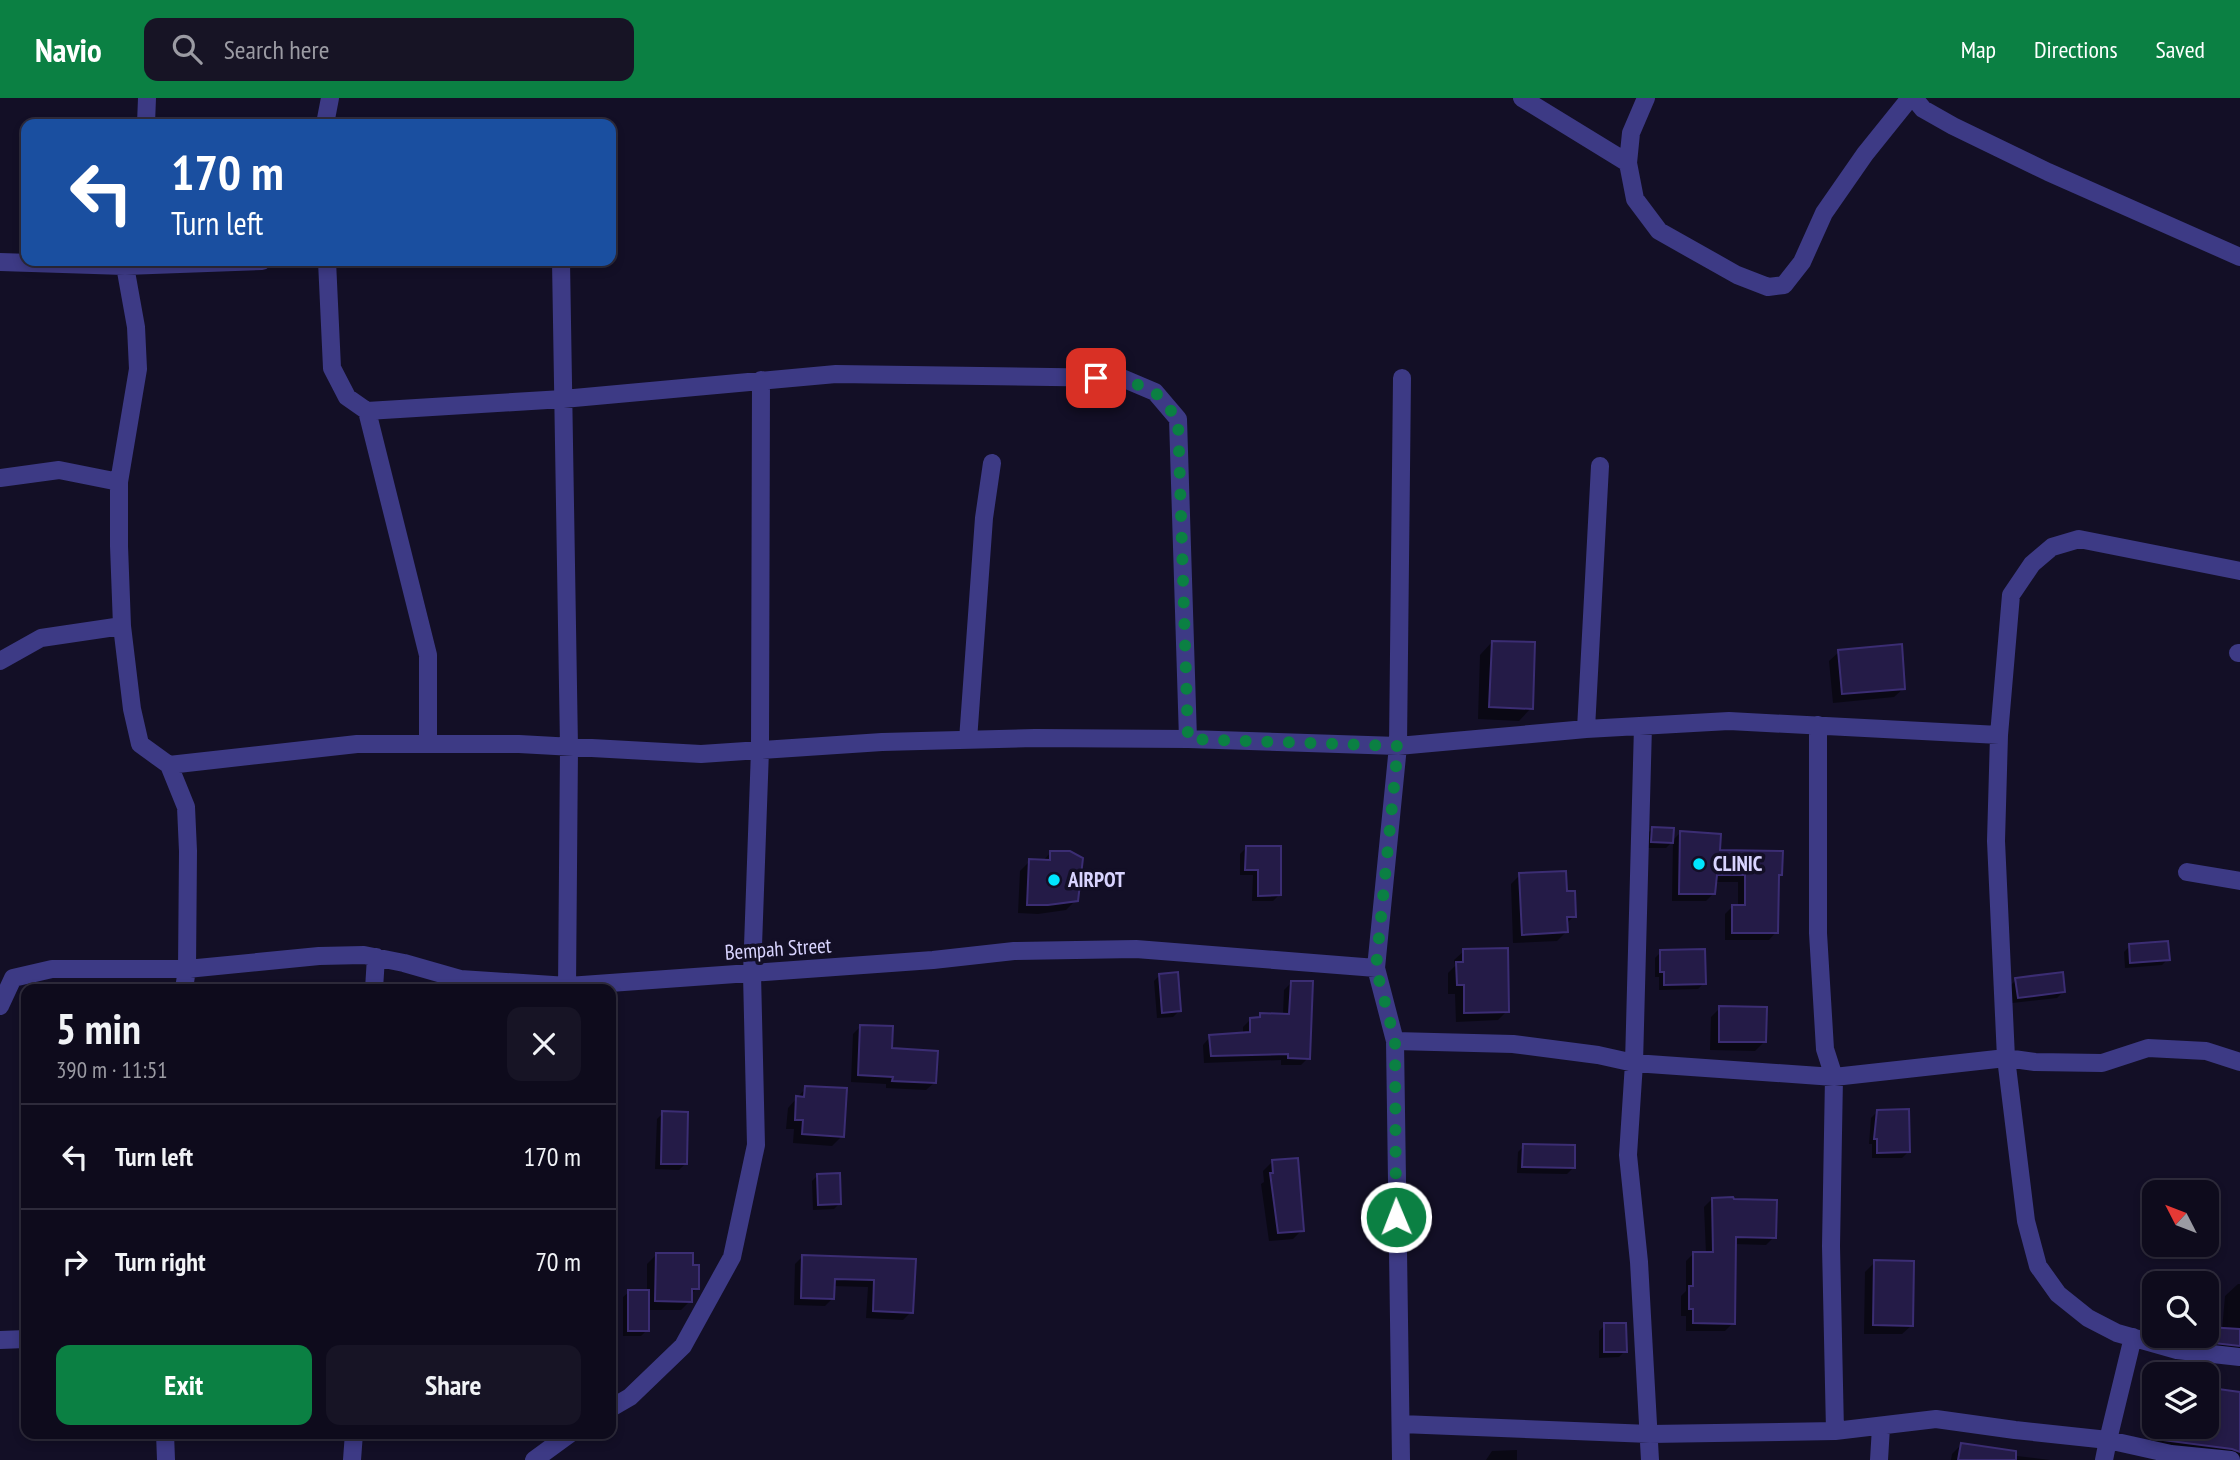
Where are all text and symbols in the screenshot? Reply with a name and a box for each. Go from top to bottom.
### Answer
search box [144,18,634,81]
text: Navio [35,28,102,71]
icon: search [168,30,206,68]
text: Search here [224,33,329,66]
text: Map [1961,34,1996,65]
text: Directions [2034,34,2118,65]
text: Saved [2156,34,2205,65]
text: 170 m [171,140,284,204]
icon: left [56,147,147,238]
text: Turn left [171,202,263,244]
pin [1066,348,1126,408]
icon: arrive [1077,359,1115,397]
place label: CLINIC [1713,850,1763,877]
marker: CLINIC [1691,856,1707,872]
place label: AIRPOT [1067,866,1125,893]
marker: AIRPOT [1046,872,1062,888]
street label: Bempah Street [724,931,832,966]
text: 5 min [56,1001,141,1056]
button: close [507,1007,581,1081]
text: 390 m · 11:51 [56,1055,168,1084]
icon: left [56,1138,94,1176]
text: Turn left [115,1140,193,1173]
text: 170 m [523,1140,581,1173]
position arrow [1359,1180,1433,1254]
north arrow [2142,1180,2219,1256]
map controls [2142,1180,2219,1439]
icon: right [56,1243,94,1281]
text: Turn right [115,1245,206,1278]
text: 70 m [535,1245,581,1278]
button: search [2142,1271,2219,1348]
button: Exit [56,1345,312,1425]
button: Share [326,1345,581,1425]
button: layers [2142,1362,2219,1439]

